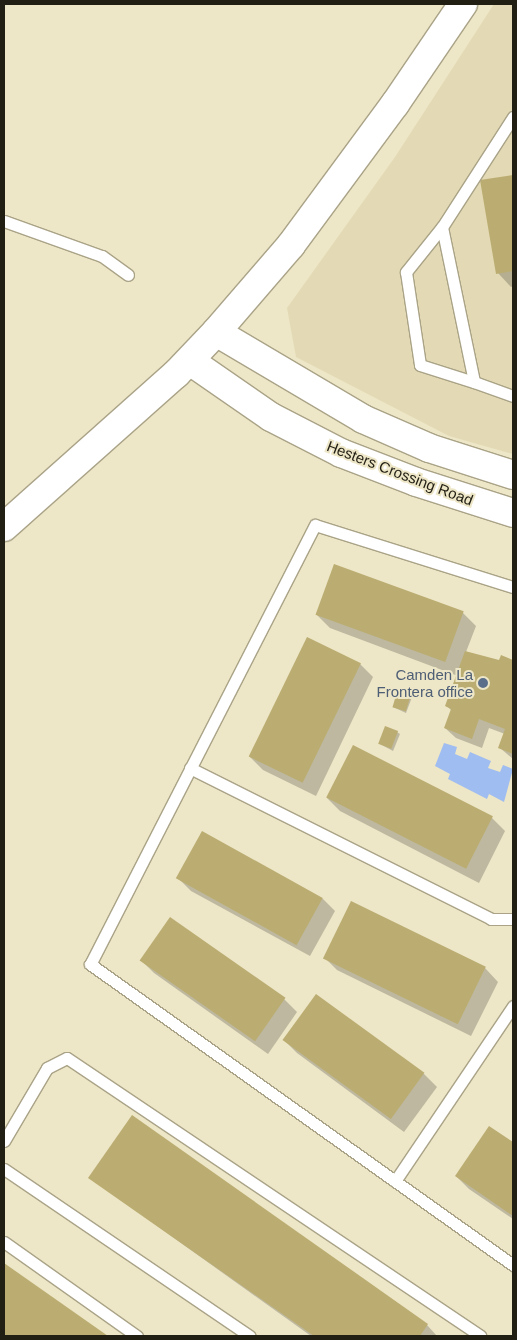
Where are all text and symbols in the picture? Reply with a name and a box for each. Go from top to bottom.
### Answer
street label: Hesters Crossing Road [324,437,476,509]
place label: Camden La Frontera office [377,665,473,700]
marker: Camden La Frontera office [477,677,489,689]

